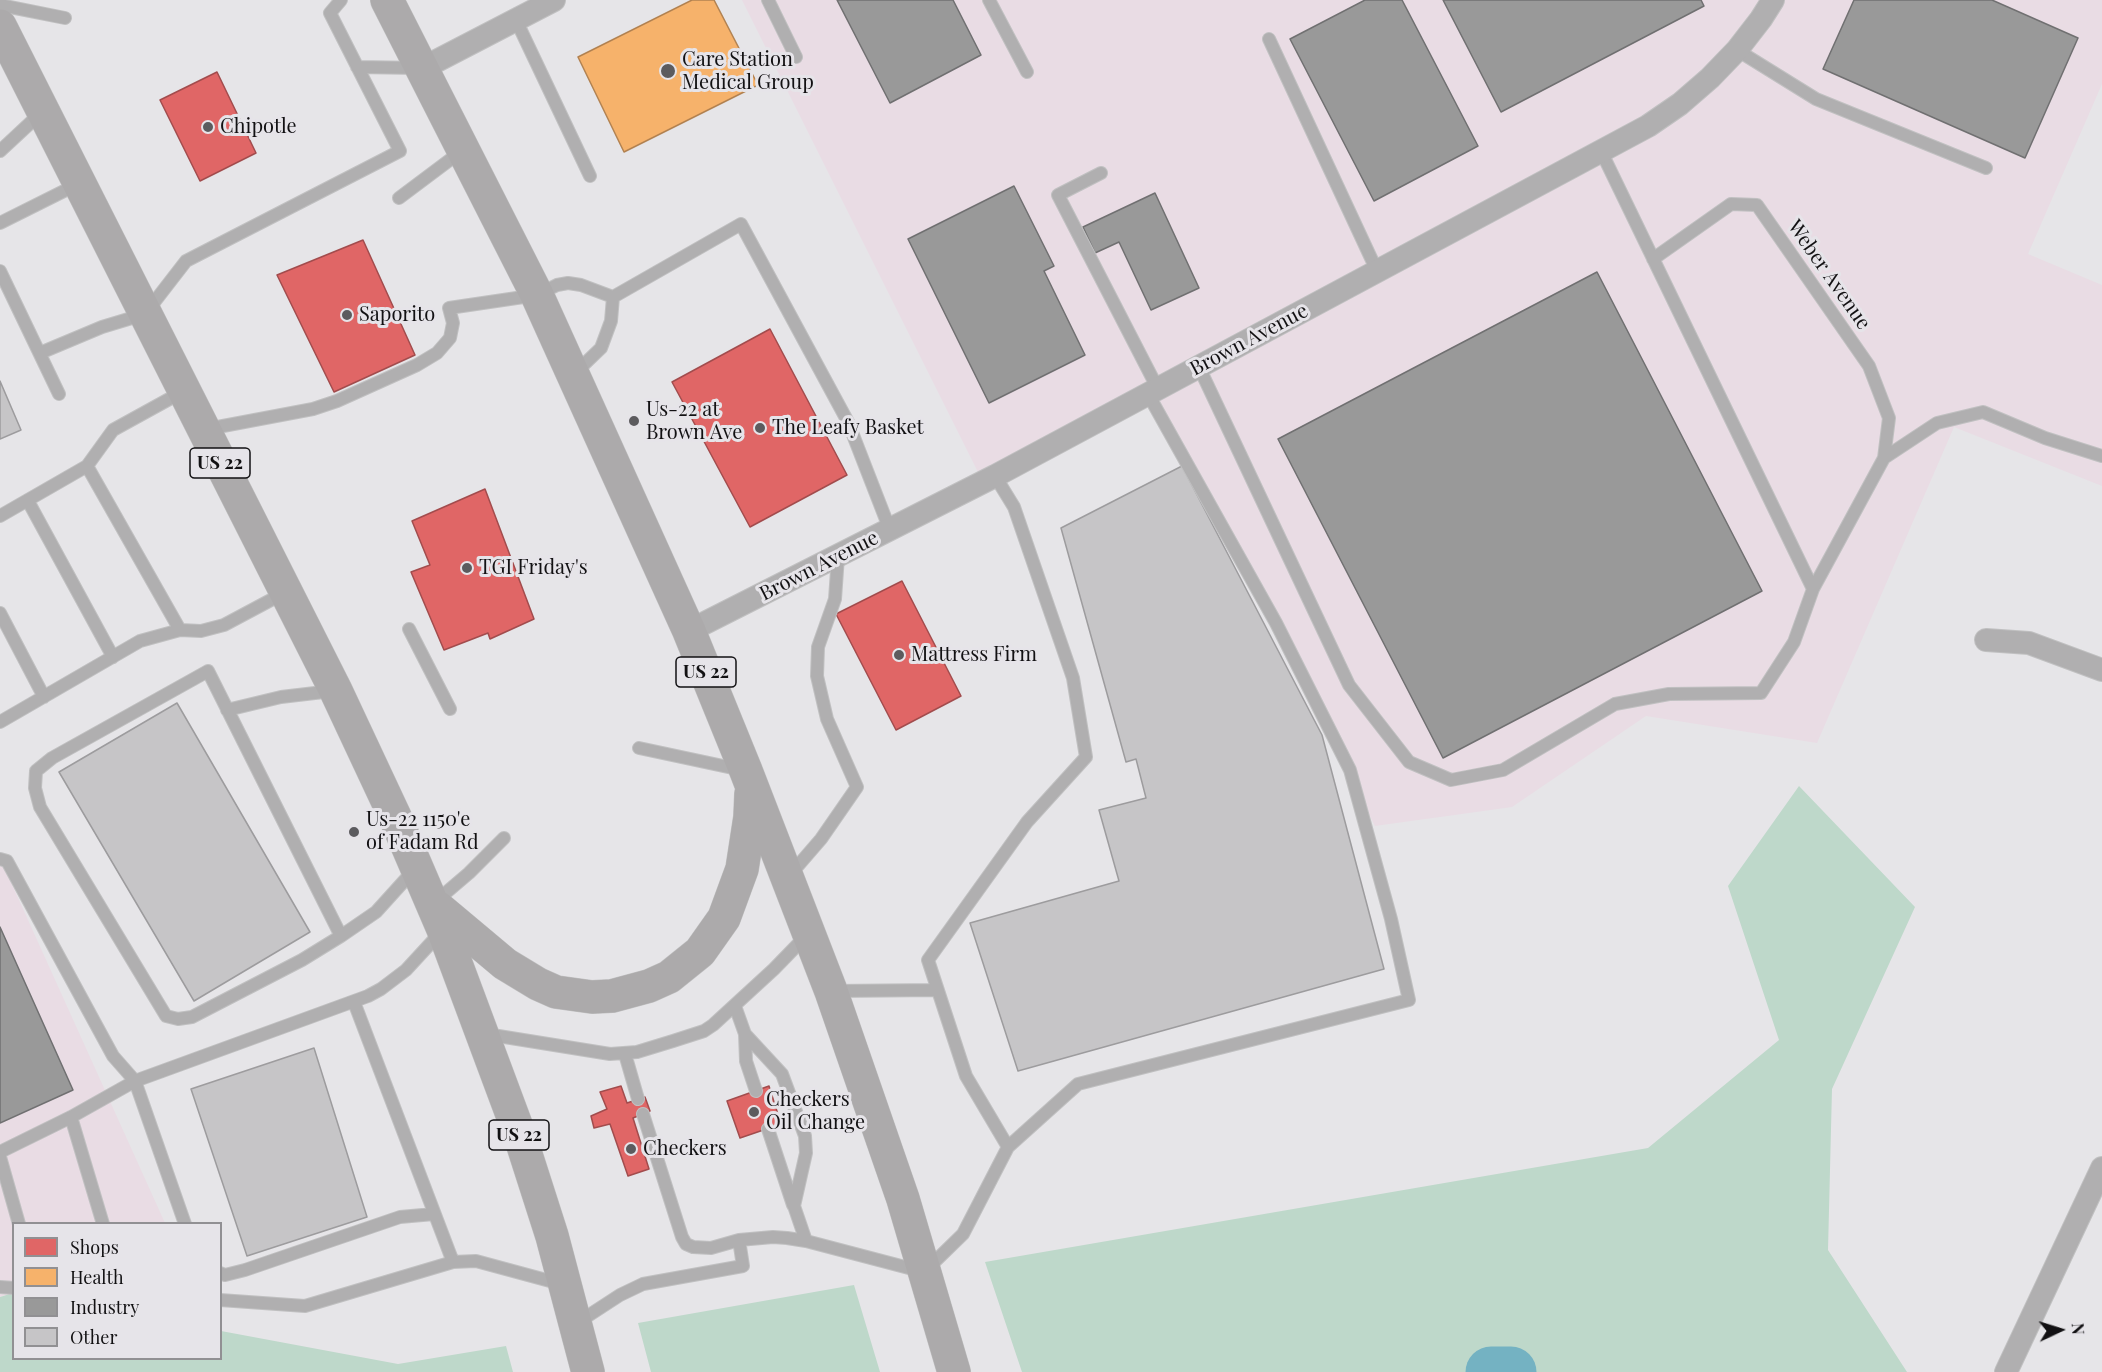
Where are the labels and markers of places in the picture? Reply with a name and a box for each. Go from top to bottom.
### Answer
place label: Care Station Medical Group [682,48,814,95]
marker: Care Station Medical Group [659,62,677,80]
place label: Chipotle [220,115,297,139]
marker: Chipotle [201,120,215,134]
place label: Saporito [359,303,435,327]
marker: Saporito [340,308,354,322]
place label: Us-22 at Brown Ave [646,398,742,445]
marker: Us-22 at Brown Ave [627,414,641,428]
place label: The Leafy Basket [772,416,924,440]
marker: The Leafy Basket [753,421,767,435]
place label: TGI Friday's [479,556,588,580]
marker: TGI Friday's [460,561,474,575]
place label: Mattress Firm [911,643,1037,667]
marker: Mattress Firm [892,648,906,662]
place label: Us-22 1150'e of Fadam Rd [366,808,479,855]
marker: Us-22 1150'e of Fadam Rd [347,825,361,839]
place label: Checkers Oil Change [766,1088,865,1135]
marker: Checkers Oil Change [747,1105,761,1119]
place label: Checkers [643,1137,727,1161]
marker: Checkers [624,1142,638,1156]

